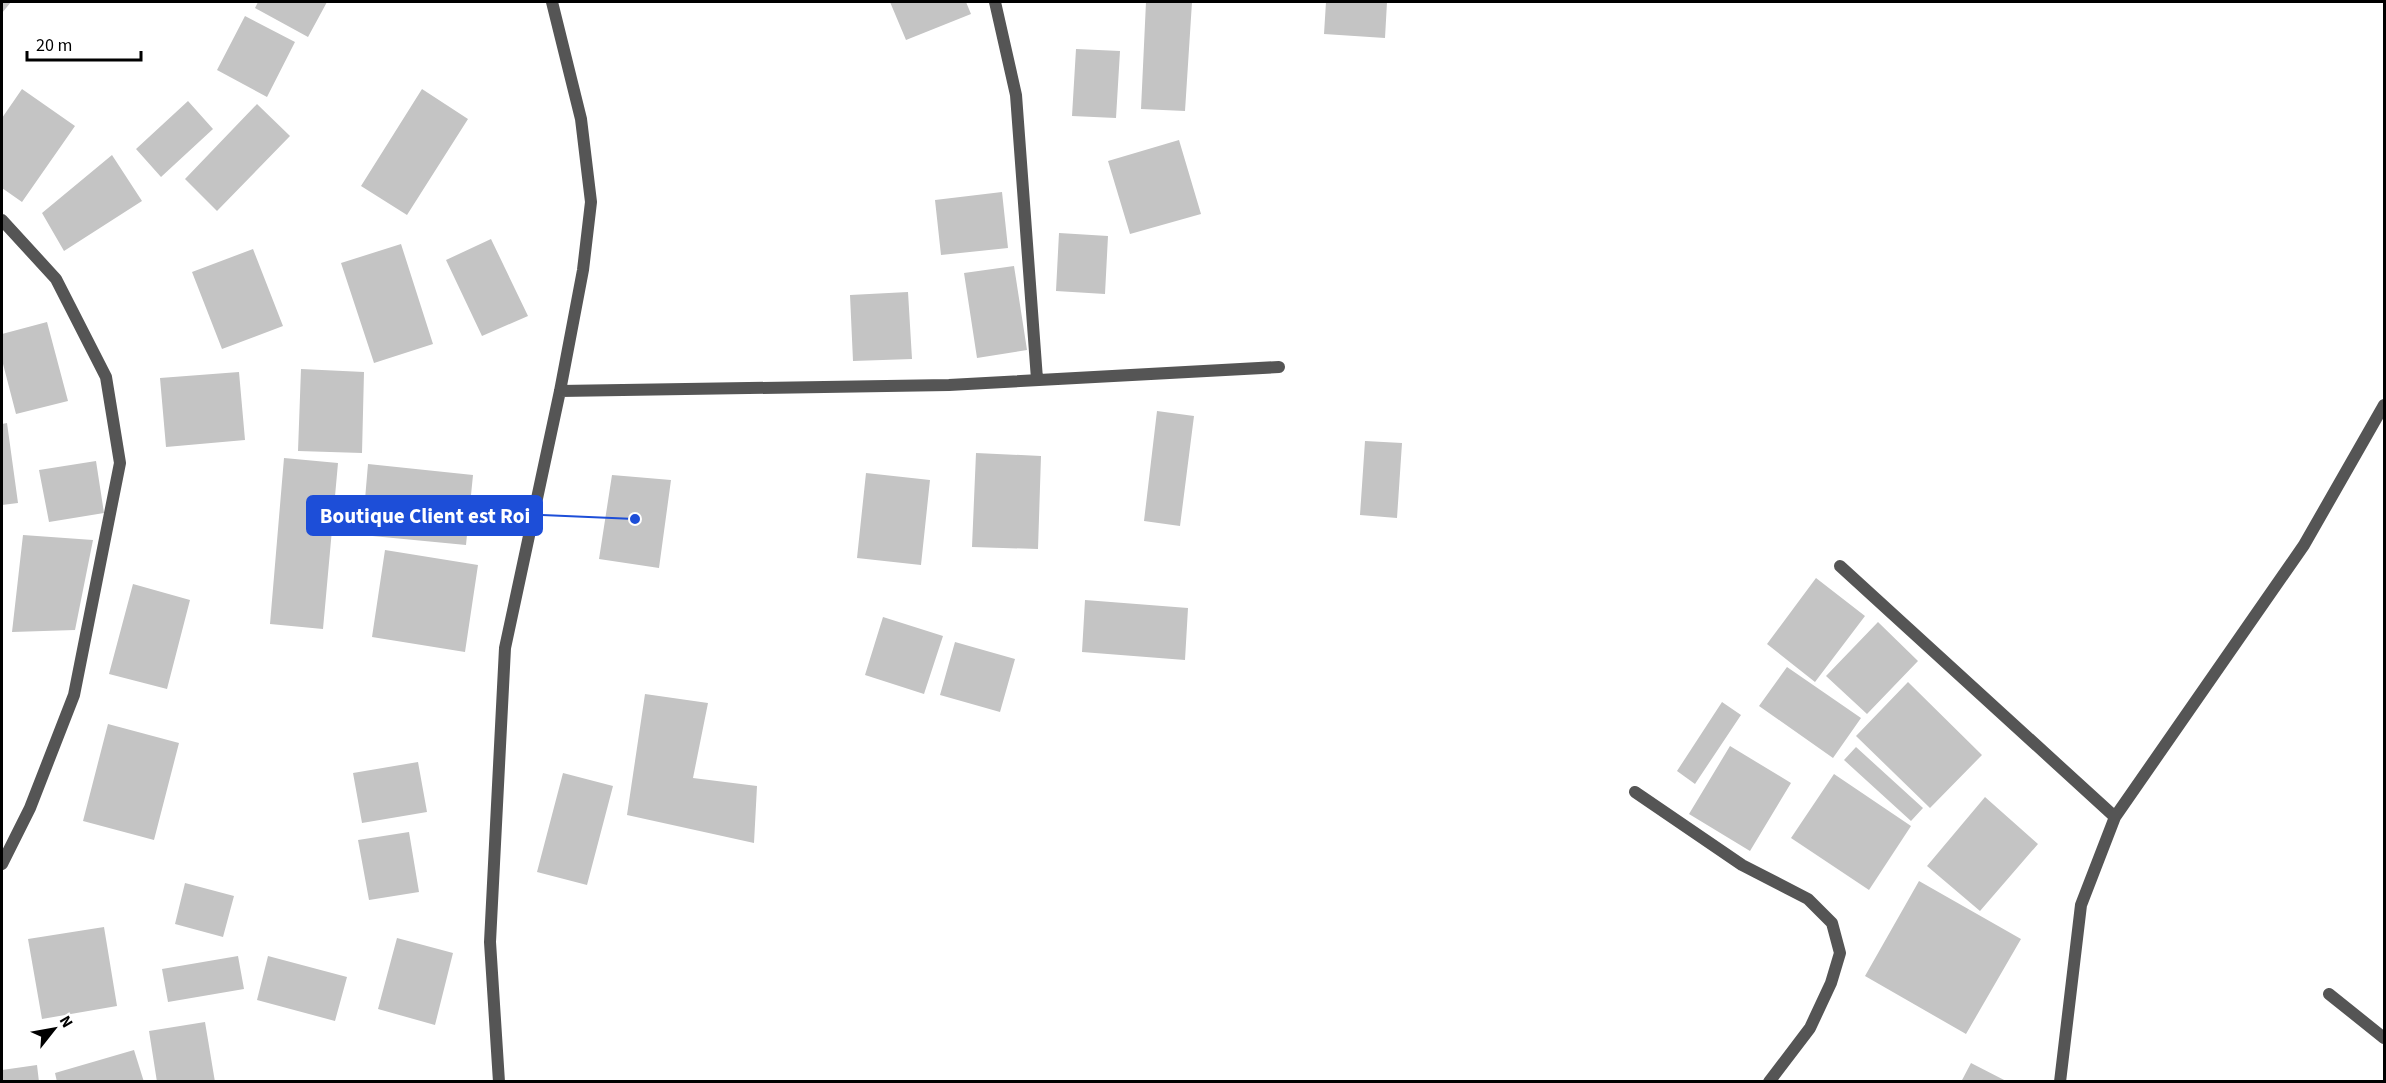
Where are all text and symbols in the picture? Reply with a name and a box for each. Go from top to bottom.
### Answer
scale bar [27,24,141,62]
text: 20 m [36,33,72,58]
callout: Boutique Client est Roi [307,496,542,535]
text: Boutique Client est Roi [320,501,530,531]
north arrow [24,999,84,1059]
text: N [54,1012,78,1032]

